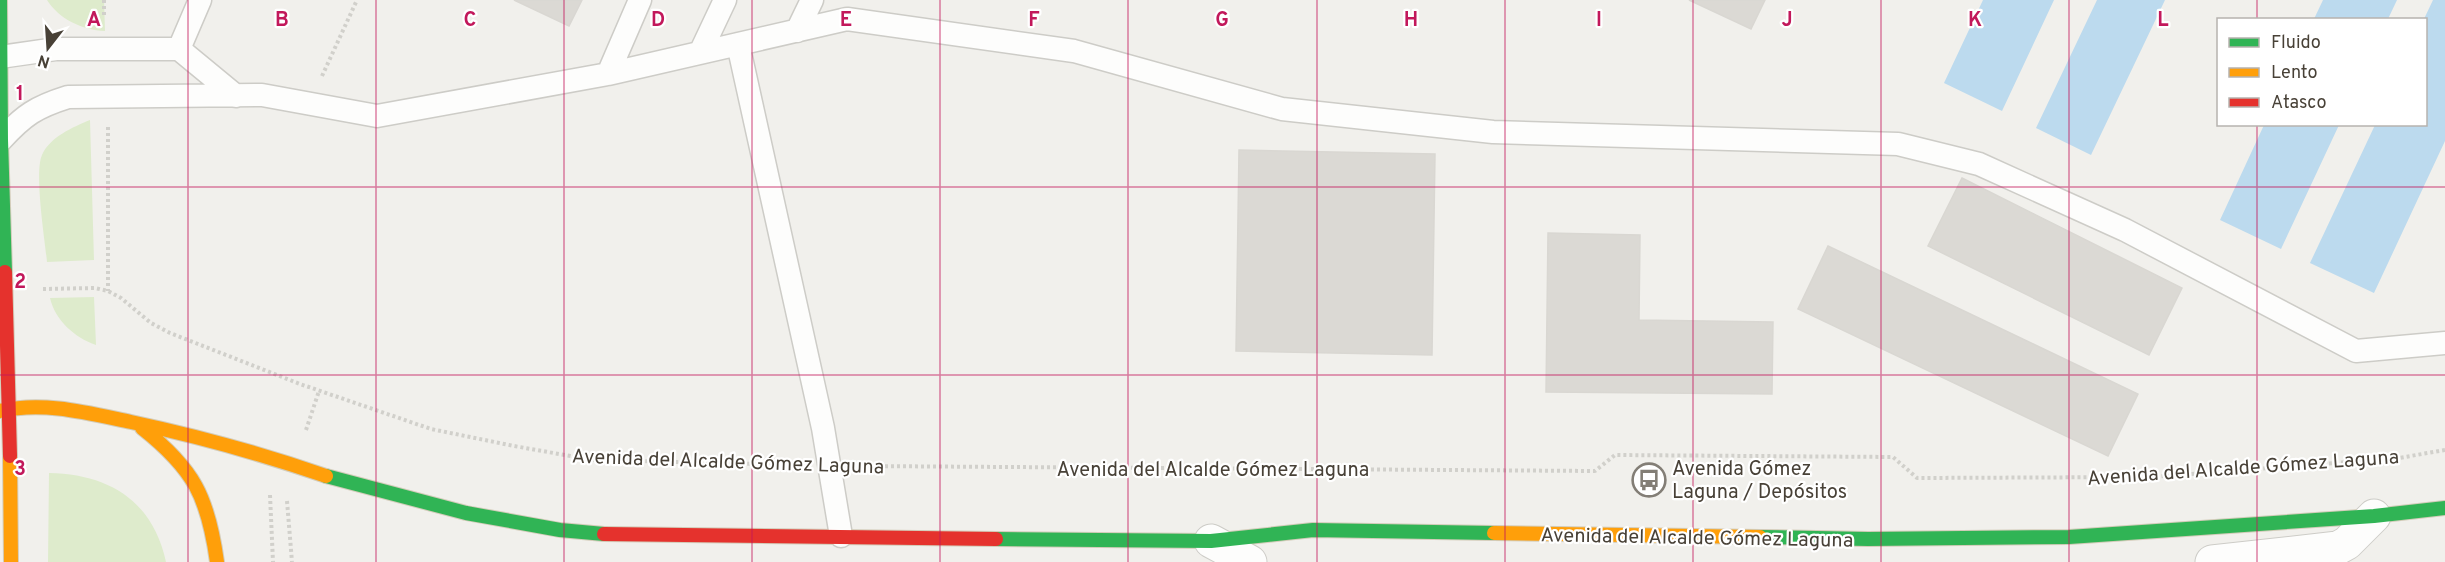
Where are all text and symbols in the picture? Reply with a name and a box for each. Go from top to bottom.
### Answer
text: A [87,8,101,34]
text: B [275,8,289,34]
text: C [464,8,476,34]
text: D [651,8,665,34]
text: E [840,8,852,34]
text: F [1028,8,1040,34]
text: G [1215,8,1229,34]
text: H [1404,8,1418,34]
text: I [1596,8,1602,34]
text: J [1781,8,1793,34]
text: K [1968,8,1982,34]
text: L [2157,8,2169,34]
north arrow [18,18,78,78]
legend [2217,18,2427,126]
text: Fluido [2271,32,2321,55]
text: N [36,49,53,72]
text: Lento [2271,62,2317,85]
text: 1 [16,82,24,108]
text: Atasco [2271,92,2327,115]
text: 2 [14,270,26,296]
street label: Avenida del Alcalde Gómez Laguna [571,445,885,481]
street label: Avenida del Alcalde Gómez Laguna [2086,445,2400,493]
text: 3 [14,457,26,483]
place label: Avenida Gómez Laguna / Depósitos [1672,457,1847,506]
street label: Avenida del Alcalde Gómez Laguna [1057,458,1369,484]
bus stop icon: Avenida Gómez Laguna / Depósitos [1631,462,1667,498]
street label: Avenida del Alcalde Gómez Laguna [1540,523,1854,555]

